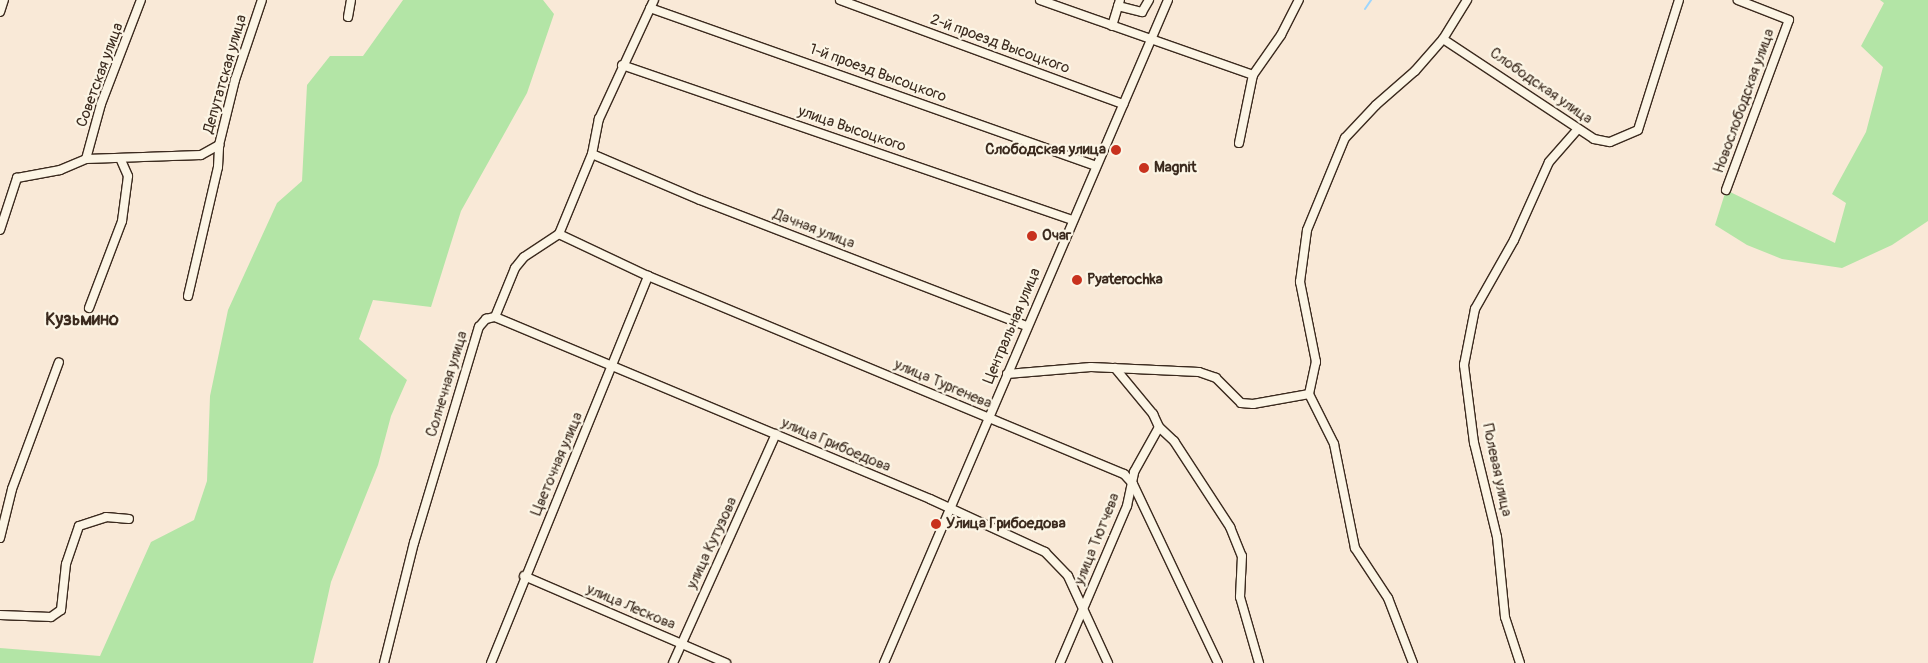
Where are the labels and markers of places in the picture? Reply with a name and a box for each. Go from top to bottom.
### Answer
place label: Слободская улица [985,141,1106,159]
marker: Слободская улица [1110,144,1122,156]
place label: Magnit [1154,159,1197,177]
marker: Magnit [1138,162,1150,174]
place label: Очаг [1042,227,1071,245]
marker: Очаг [1026,230,1038,242]
place label: Pyaterochka [1087,271,1163,289]
marker: Pyaterochka [1071,274,1083,286]
place label: Улица Грибоедова [946,515,1066,533]
marker: Улица Грибоедова [930,518,942,530]

